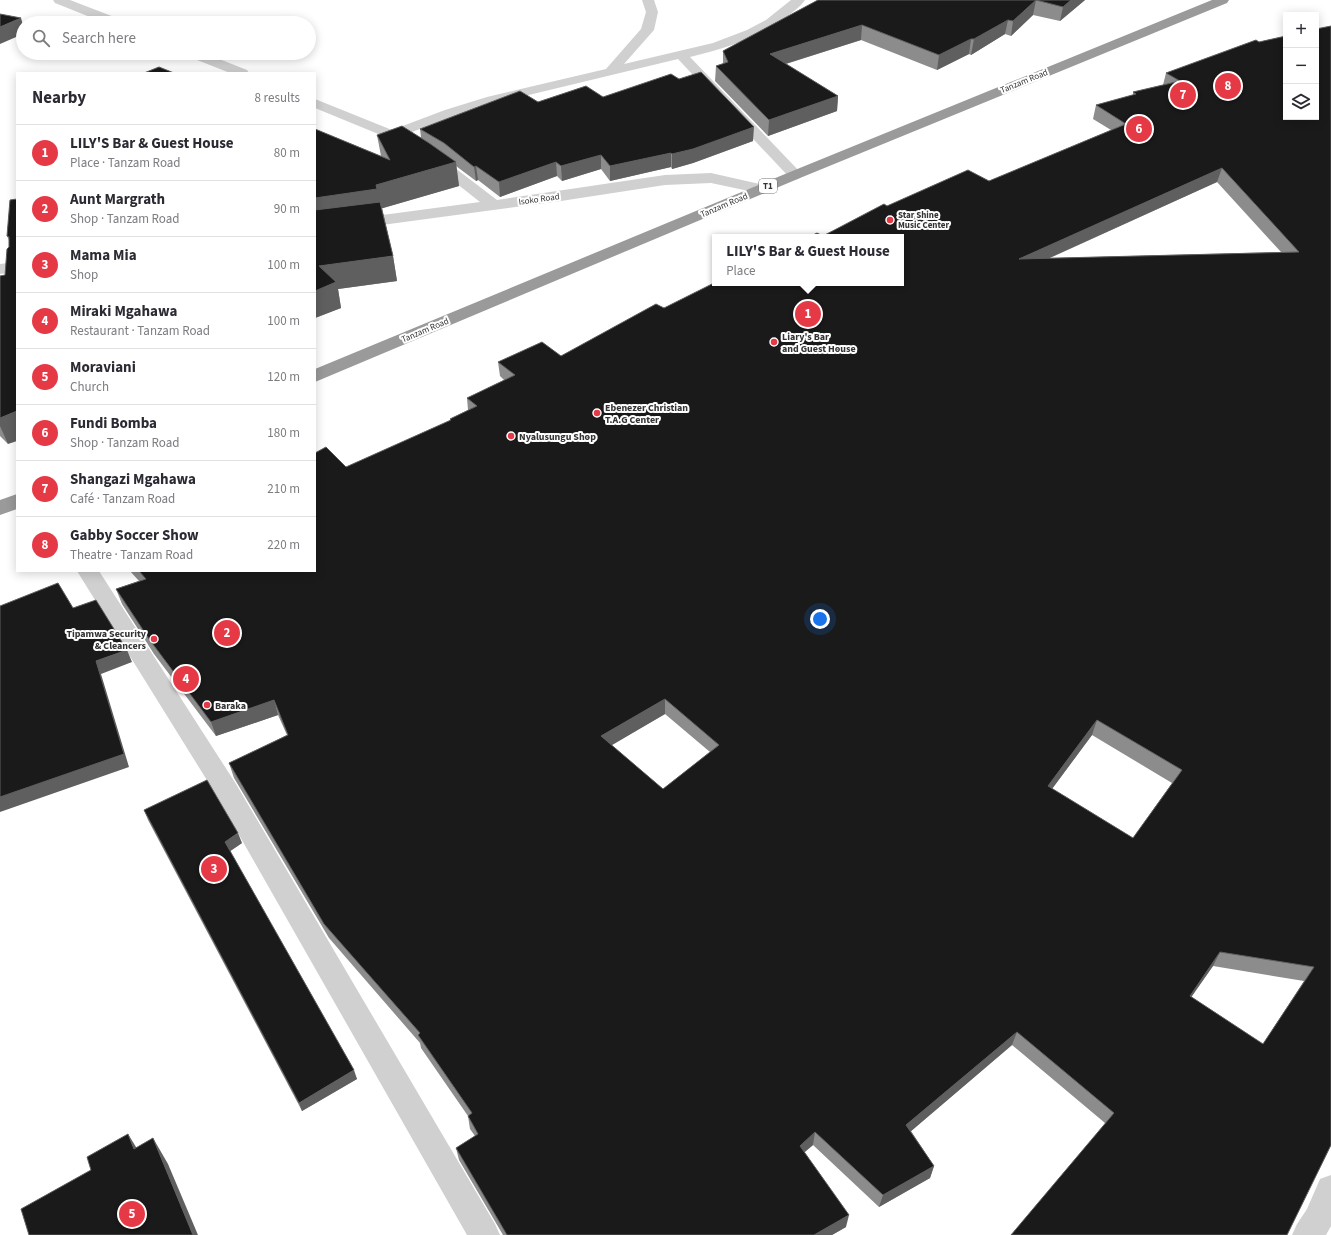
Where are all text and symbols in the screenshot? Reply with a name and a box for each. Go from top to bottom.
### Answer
map controls [1283,12,1319,120]
button: + [1283,12,1319,48]
search box [16,16,316,60]
icon: search [30,27,52,49]
text: Search here [62,28,136,49]
button: − [1283,48,1319,84]
street label: Tanzam Road [998,66,1050,97]
pin: 8 [1215,71,1241,101]
pin: 7 [1170,80,1196,110]
button: layers [1283,84,1319,120]
text: Nearby [32,86,86,110]
text: 8 results [255,89,300,107]
pin: 6 [1126,114,1152,144]
text: LILY'S Bar & Guest House [70,133,234,154]
text: 1 [42,144,48,162]
text: 80 m [274,144,300,162]
text: Place · Tanzam Road [70,154,181,172]
road number: T1 [759,179,777,193]
text: Aunt Margrath [70,189,165,210]
street label: Isoko Road [518,190,560,209]
street label: Tanzam Road [698,190,750,221]
text: 2 [42,200,48,218]
text: 90 m [274,200,300,218]
place label: Star Shine Music Center [898,209,949,232]
text: Shop · Tanzam Road [70,210,179,228]
marker: Star Shine Music Center [885,215,895,225]
popup [712,234,904,286]
text: LILY'S Bar & Guest House [726,241,890,262]
text: Mama Mia [70,245,137,266]
text: 3 [42,256,48,274]
text: 100 m [267,256,300,274]
text: Place [726,262,756,280]
text: Shop [70,266,98,284]
pin: 1 [795,299,821,329]
text: Miraki Mgahawa [70,301,177,322]
text: 4 [42,312,48,330]
text: 100 m [267,312,300,330]
street label: Tanzam Road [399,315,451,346]
text: Restaurant · Tanzam Road [70,322,210,340]
place label: Liary's Bar and Guest House [782,330,856,356]
marker: Liary's Bar and Guest House [769,337,779,347]
text: Moraviani [70,357,136,378]
text: 5 [42,368,48,386]
text: 120 m [267,368,300,386]
text: Church [70,378,109,396]
place label: Ebenezer Christian T.A.G Center [605,401,688,427]
marker: Ebenezer Christian T.A.G Center [592,408,602,418]
text: Fundi Bomba [70,413,157,434]
text: 6 [42,424,48,442]
text: 180 m [267,424,300,442]
place label: Nyalusungu Shop [519,430,596,444]
marker: Nyalusungu Shop [506,431,516,441]
text: Shop · Tanzam Road [70,434,179,452]
text: Shangazi Mgahawa [70,469,196,490]
text: 7 [42,480,48,498]
text: 210 m [267,480,300,498]
text: Café · Tanzam Road [70,490,175,508]
text: Gabby Soccer Show [70,525,199,546]
text: 8 [42,536,48,554]
text: 220 m [267,536,300,554]
text: Theatre · Tanzam Road [70,546,193,564]
your location [810,609,830,629]
pin: 2 [214,618,240,648]
place label: Tipamwa Security & Cleancers [66,627,147,653]
marker: Tipamwa Security & Cleancers [149,634,159,644]
pin: 4 [173,664,199,694]
place label: Baraka [215,699,246,713]
marker: Baraka [202,700,212,710]
pin: 3 [201,854,227,884]
pin: 5 [119,1199,145,1229]

